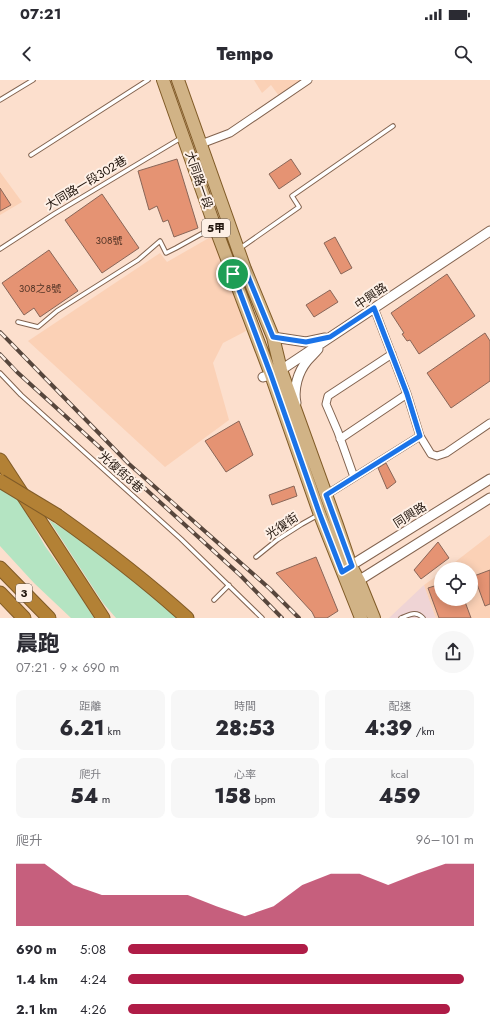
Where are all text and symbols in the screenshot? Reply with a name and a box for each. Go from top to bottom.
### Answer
text: 07:21 [20,3,61,25]
text: Tempo [217,41,273,67]
icon: back [16,43,38,65]
icon: search [452,43,474,65]
street label: 大同路一段 [181,149,217,211]
street label: 大同路一段302巷 [42,151,130,215]
road number: 5甲 [202,219,230,237]
house number: 308號 [96,233,122,248]
pin [216,257,250,291]
icon: arrive [222,263,244,285]
street label: 中興路 [351,278,391,314]
house number: 308之8號 [19,281,61,296]
street label: 光復街8巷 [95,447,147,497]
street label: 同興路 [390,498,430,532]
street label: 光復街 [262,508,302,544]
map controls [434,562,478,606]
button: locate [434,562,478,606]
road number: 3 [16,584,32,602]
text: 晨跑 [16,627,60,659]
button: share [432,631,474,673]
text: 07:21 · 9 × 690 m [16,658,119,677]
text: 距離 [79,698,101,714]
text: 時間 [234,698,256,714]
text: 配速 [389,698,411,714]
text: 6.21 [60,714,104,743]
text: 28:53 [215,714,275,743]
text: 4:39 [364,714,412,743]
text: km [104,723,121,739]
text: /km [412,723,435,739]
text: 爬升 [79,766,101,782]
text: 心率 [234,766,256,782]
text: kcal [391,766,409,782]
text: 54 [70,782,98,811]
text: 158 [214,782,251,811]
text: 459 [379,782,421,811]
text: m [98,791,110,807]
text: bpm [251,791,276,807]
text: 96–101 m [416,830,474,849]
text: 爬升 [16,831,42,850]
text: 690 m [16,940,57,959]
text: 5:08 [80,940,106,959]
text: 1.4 km [16,970,58,989]
text: 4:24 [80,970,106,989]
text: 2.1 km [16,1000,57,1019]
text: 4:26 [80,1000,106,1019]

